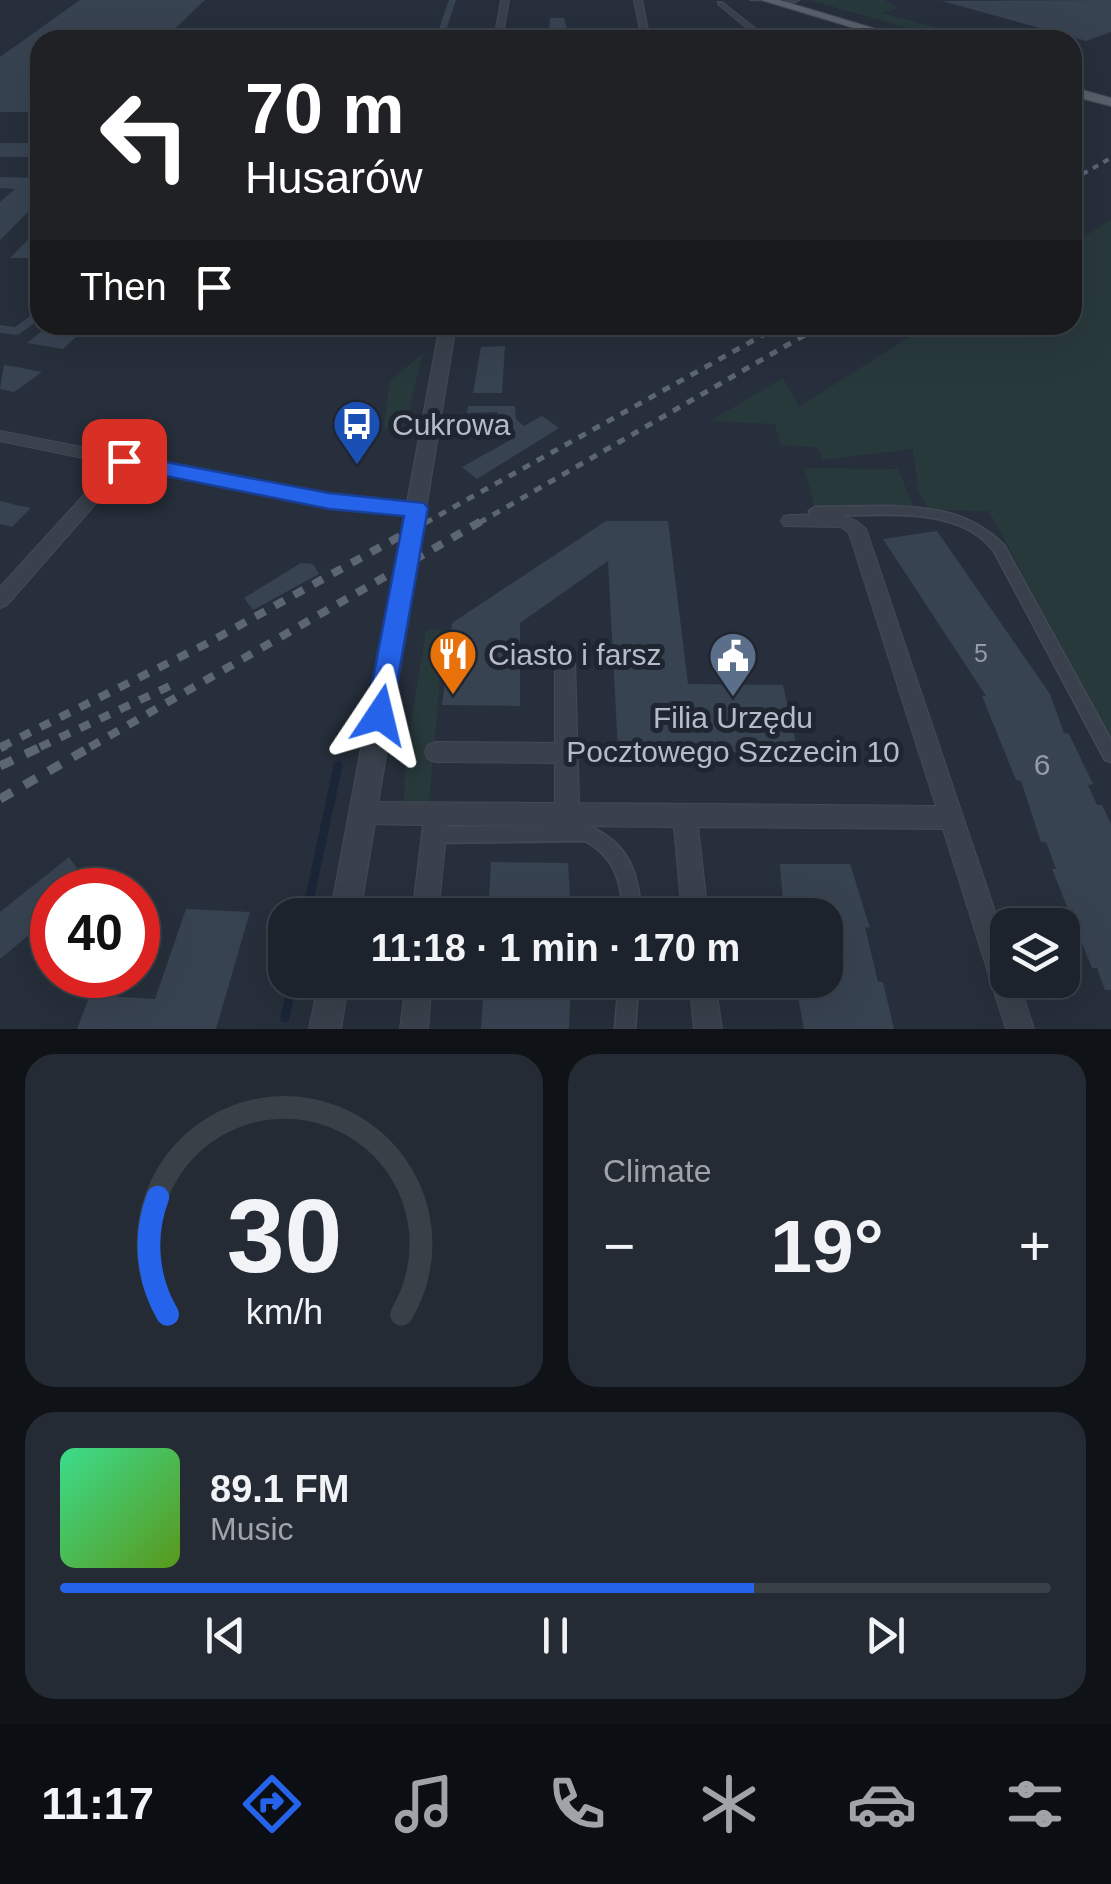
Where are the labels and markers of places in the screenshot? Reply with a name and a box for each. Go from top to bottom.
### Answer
bus stop icon: Cukrowa [331,398,383,466]
place label: Cukrowa [392,408,511,441]
pin [82,419,167,504]
restaurant icon: Ciasto i farsz [427,628,479,696]
public building icon: Filia Urzędu Pocztowego Szczecin 10 [707,630,759,698]
place label: Ciasto i farsz [488,638,661,671]
place label: Filia Urzędu Pocztowego Szczecin 10 [566,701,900,768]

